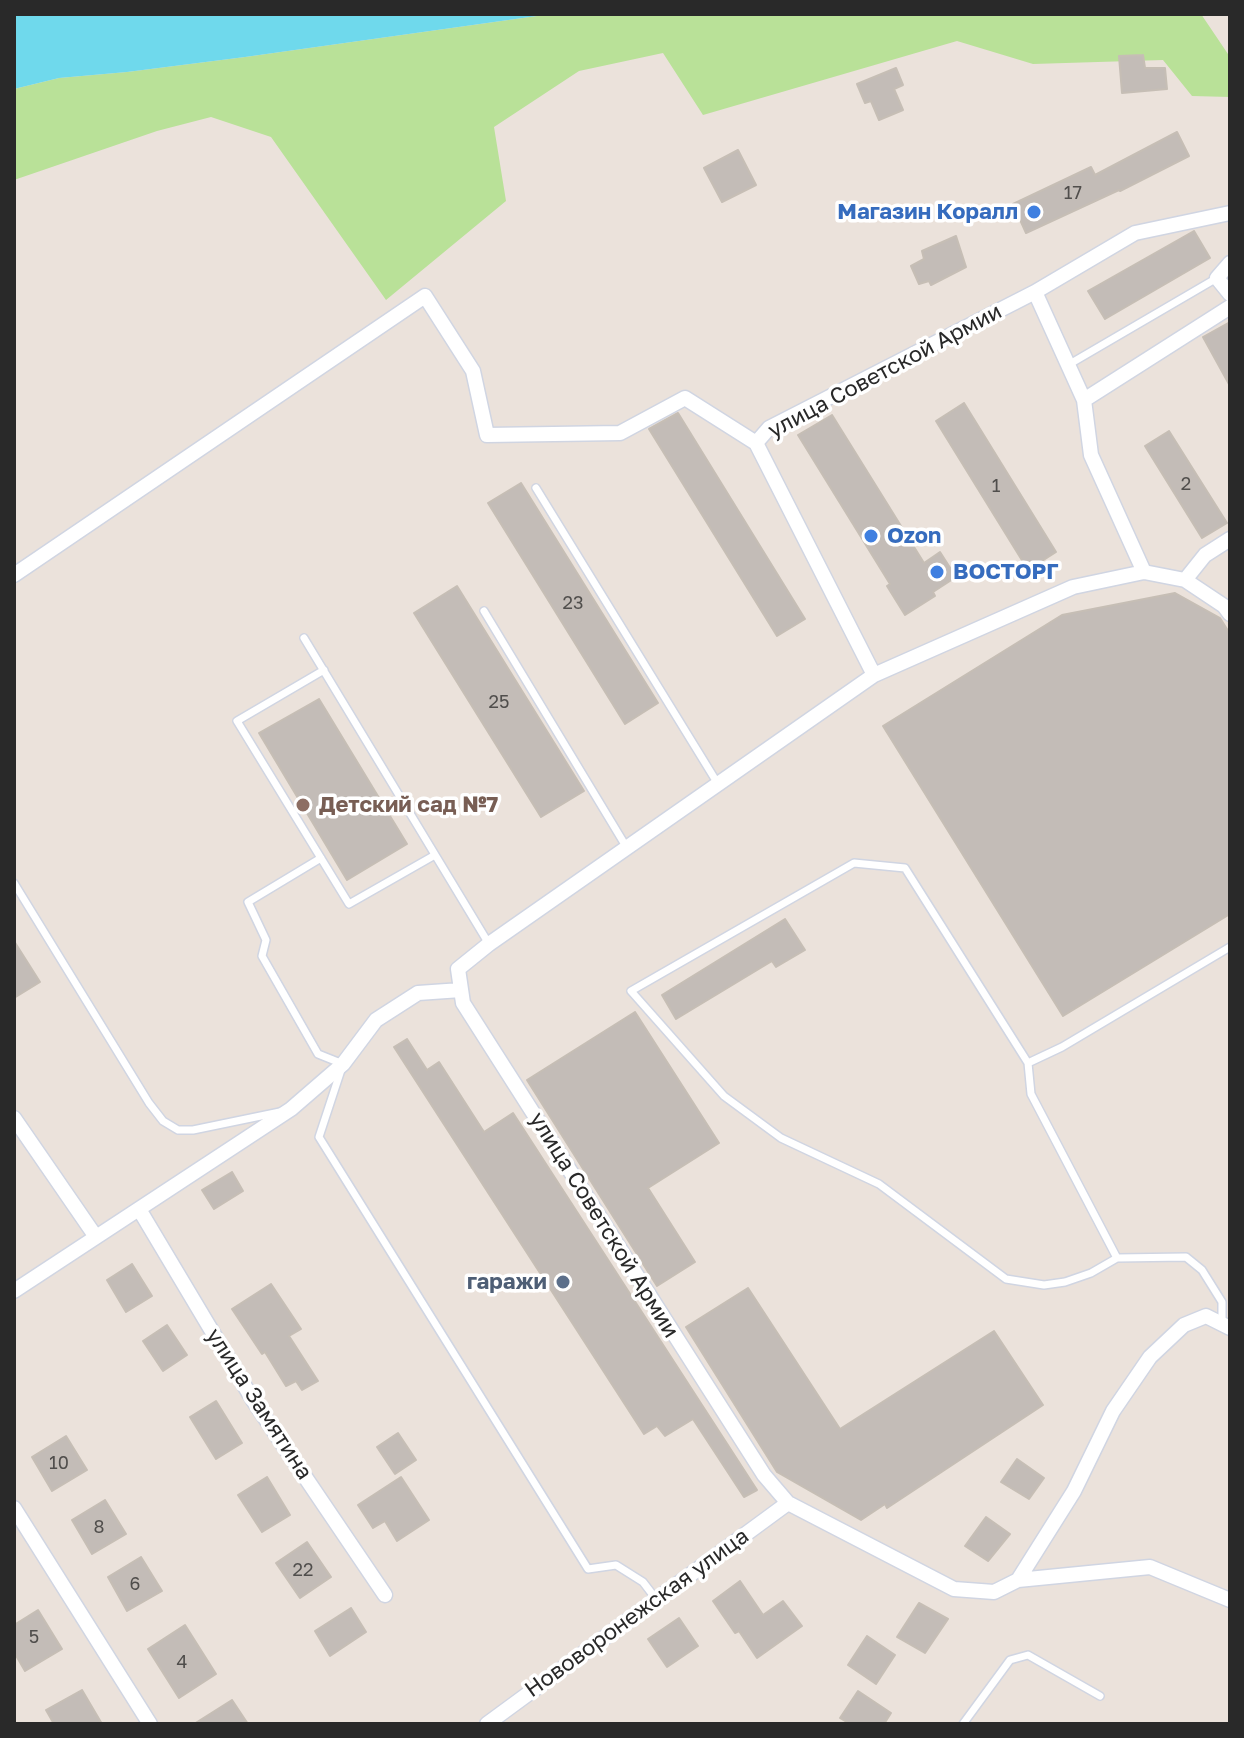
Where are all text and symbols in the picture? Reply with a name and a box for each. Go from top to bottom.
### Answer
house number: 17 [1064,182,1082,204]
place label: Магазин Коралл [837,199,1018,225]
marker: Магазин Коралл [1025,203,1043,221]
street label: улица Советской Армии [764,298,1006,444]
house number: 2 [1181,473,1191,495]
house number: 1 [992,475,1000,497]
place label: Ozon [887,523,941,549]
marker: Ozon [862,527,880,545]
place label: ВОСТОРГ [953,559,1059,585]
marker: ВОСТОРГ [928,563,946,581]
house number: 23 [563,592,583,614]
house number: 25 [489,691,509,713]
place label: Детский сад №7 [319,792,498,818]
marker: Детский сад №7 [294,796,312,814]
street label: улица Советской Армии [524,1107,684,1343]
place label: гаражи [467,1269,547,1295]
marker: гаражи [554,1273,572,1291]
street label: улица Замятина [200,1323,318,1485]
house number: 10 [49,1452,69,1474]
house number: 8 [94,1516,104,1538]
street label: Нововоронежская улица [520,1523,754,1703]
house number: 22 [293,1559,313,1581]
house number: 6 [130,1573,140,1595]
house number: 5 [29,1626,39,1648]
house number: 4 [177,1651,187,1673]

